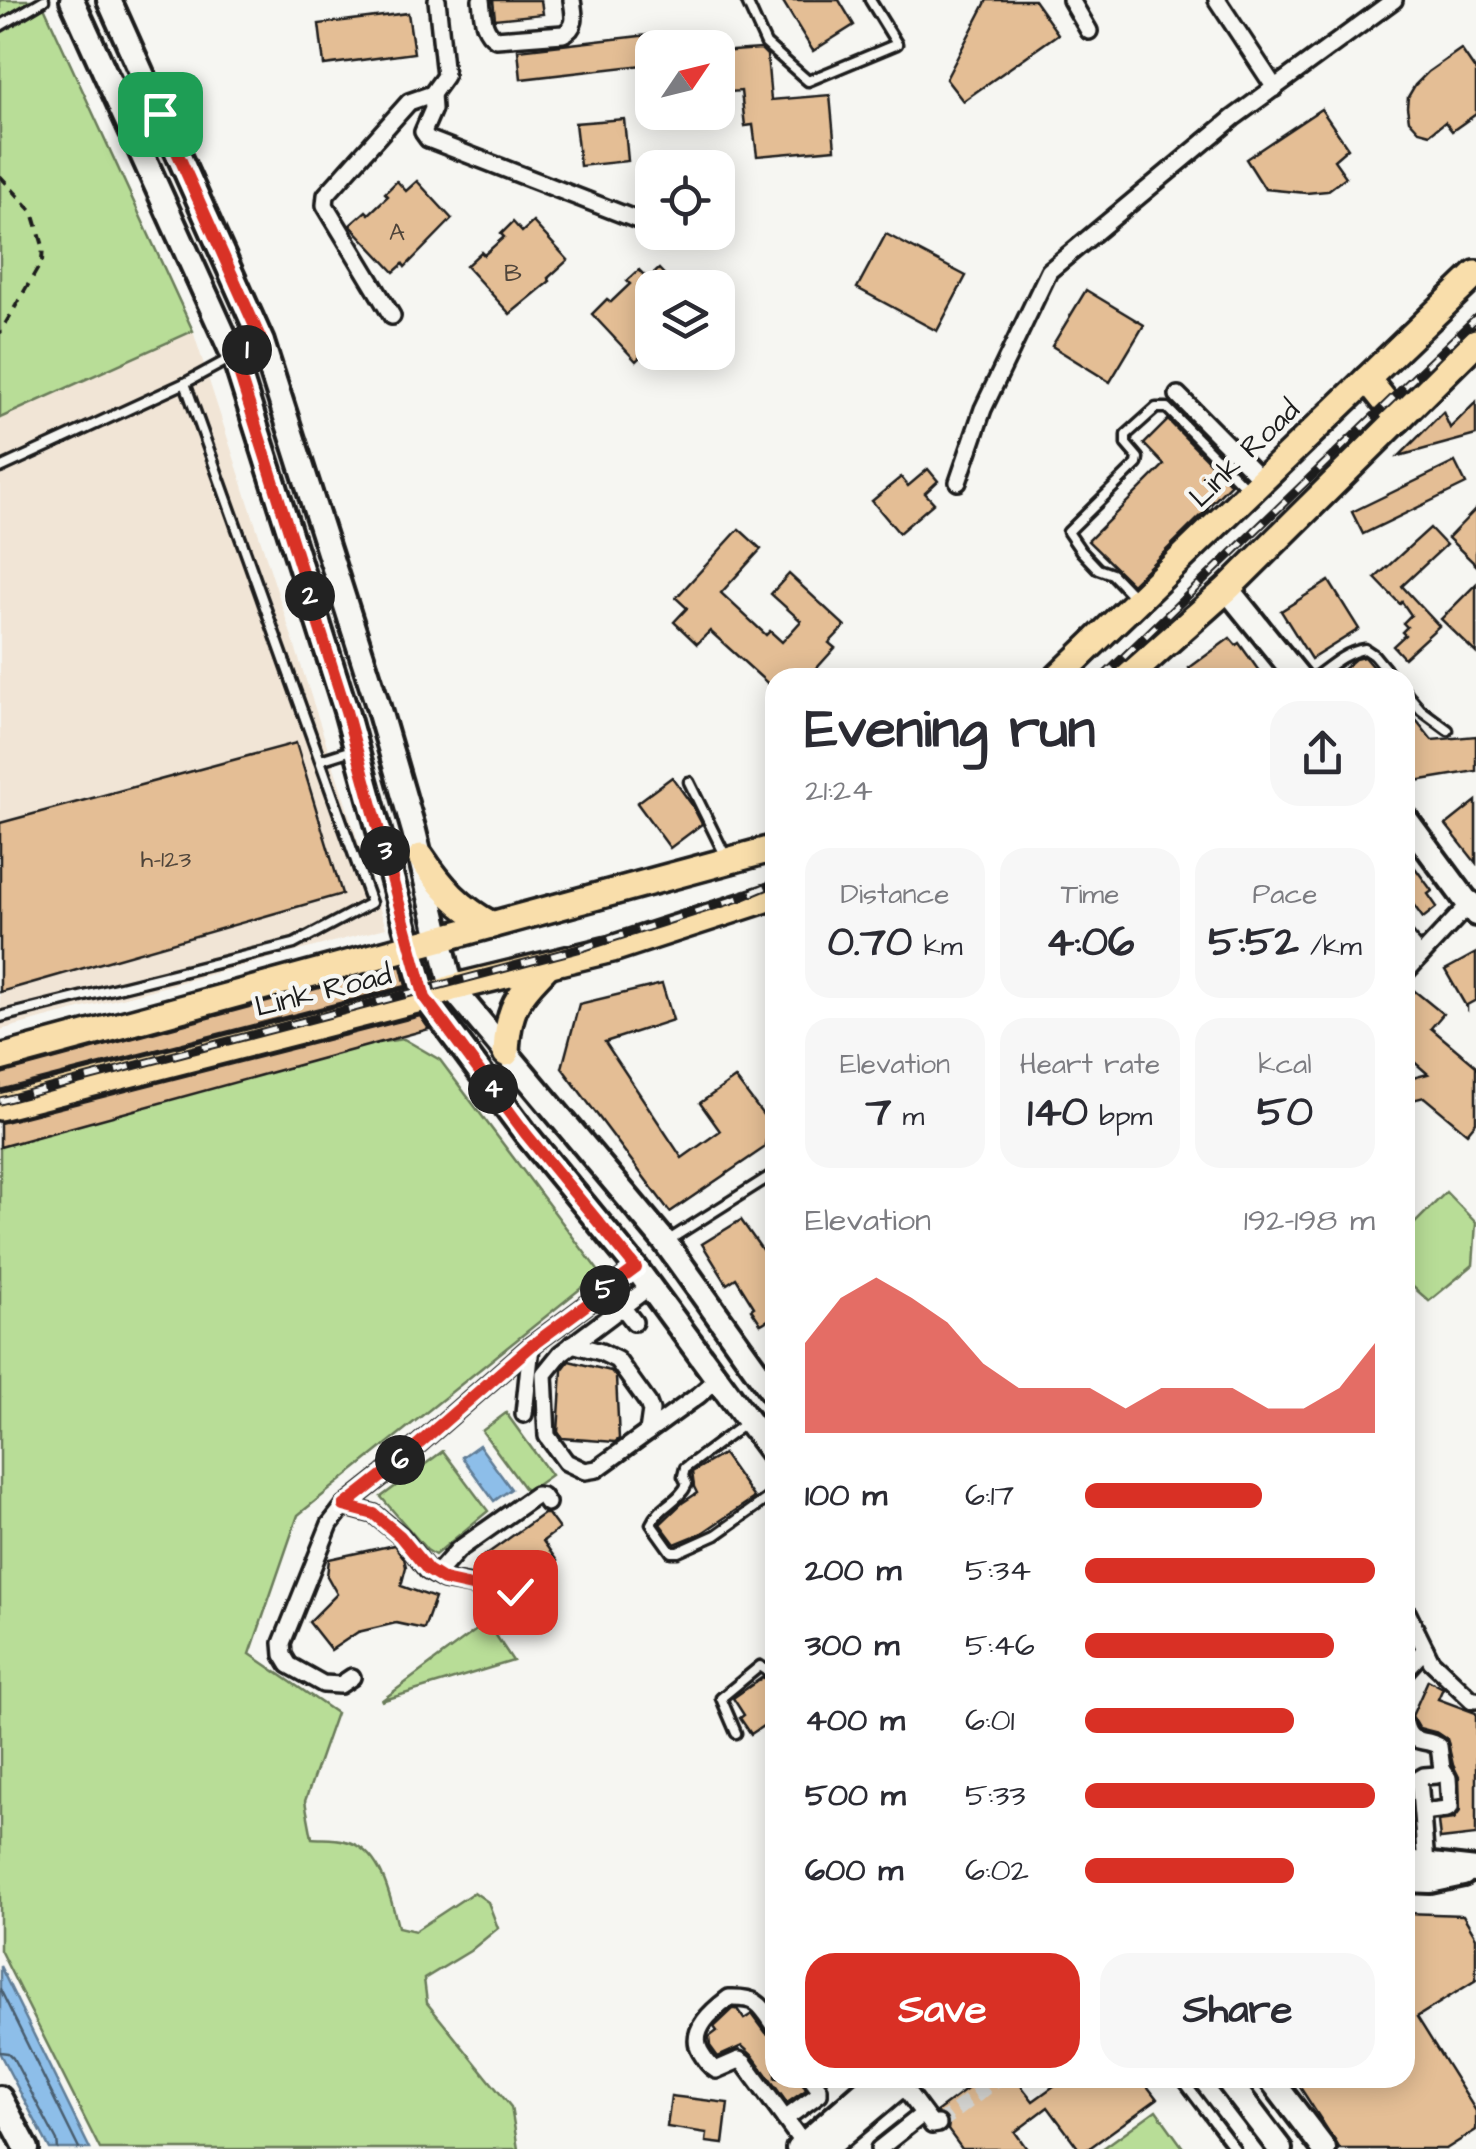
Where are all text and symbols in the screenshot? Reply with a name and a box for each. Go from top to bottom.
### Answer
north arrow [635,30,735,130]
map controls [635,30,735,370]
pin [118,72,203,157]
icon: arrive [133,87,188,142]
button: locate [635,150,735,250]
house number: A [389,215,405,250]
house number: B [504,256,522,291]
button: layers [635,270,735,370]
pin: 1 [222,325,272,375]
text: 1 [245,330,249,369]
street label: Link Road [1180,390,1310,517]
pin: 2 [285,571,335,621]
text: 2 [302,576,318,615]
text: Evening run [805,692,1095,768]
button: share [1270,701,1375,806]
text: 21:24 [805,768,873,813]
pin: 3 [360,826,410,876]
text: 3 [378,831,392,870]
house number: h-123 [141,842,191,877]
text: Distance [841,875,949,914]
text: Time [1061,875,1119,914]
text: Pace [1253,875,1317,914]
text: 0.70 [828,914,912,972]
text: 4:06 [1046,914,1134,972]
text: 5:52 [1208,914,1299,972]
text: km [912,927,962,966]
text: /km [1299,927,1362,966]
street label: Link Road [250,954,396,1028]
text: Elevation [840,1045,950,1084]
text: Heart rate [1020,1045,1160,1084]
text: kcal [1258,1045,1312,1084]
pin: 4 [468,1064,518,1114]
text: 4 [483,1069,503,1108]
text: 7 [866,1084,891,1142]
text: 140 [1028,1084,1088,1142]
text: 50 [1257,1084,1313,1142]
text: m [891,1097,924,1136]
text: bpm [1088,1097,1152,1136]
text: Elevation [805,1198,931,1243]
text: 192–198 m [1244,1198,1375,1243]
pin: 5 [580,1265,630,1315]
text: 5 [595,1270,615,1309]
pin: 6 [375,1435,425,1485]
text: 6 [391,1440,409,1479]
text: 100 m [805,1473,887,1518]
text: 6:17 [965,1473,1014,1518]
text: 200 m [805,1548,901,1593]
text: 5:34 [965,1548,1031,1593]
pin [473,1550,558,1635]
icon: check [488,1565,543,1620]
text: 300 m [805,1623,899,1668]
text: 5:46 [965,1623,1035,1668]
text: 400 m [805,1698,905,1743]
text: 6:01 [965,1698,1015,1743]
text: 500 m [805,1773,906,1818]
text: 5:33 [965,1773,1026,1818]
text: 600 m [805,1848,903,1893]
text: 6:02 [965,1848,1029,1893]
button: Save [805,1953,1080,2068]
button: Share [1100,1953,1375,2068]

